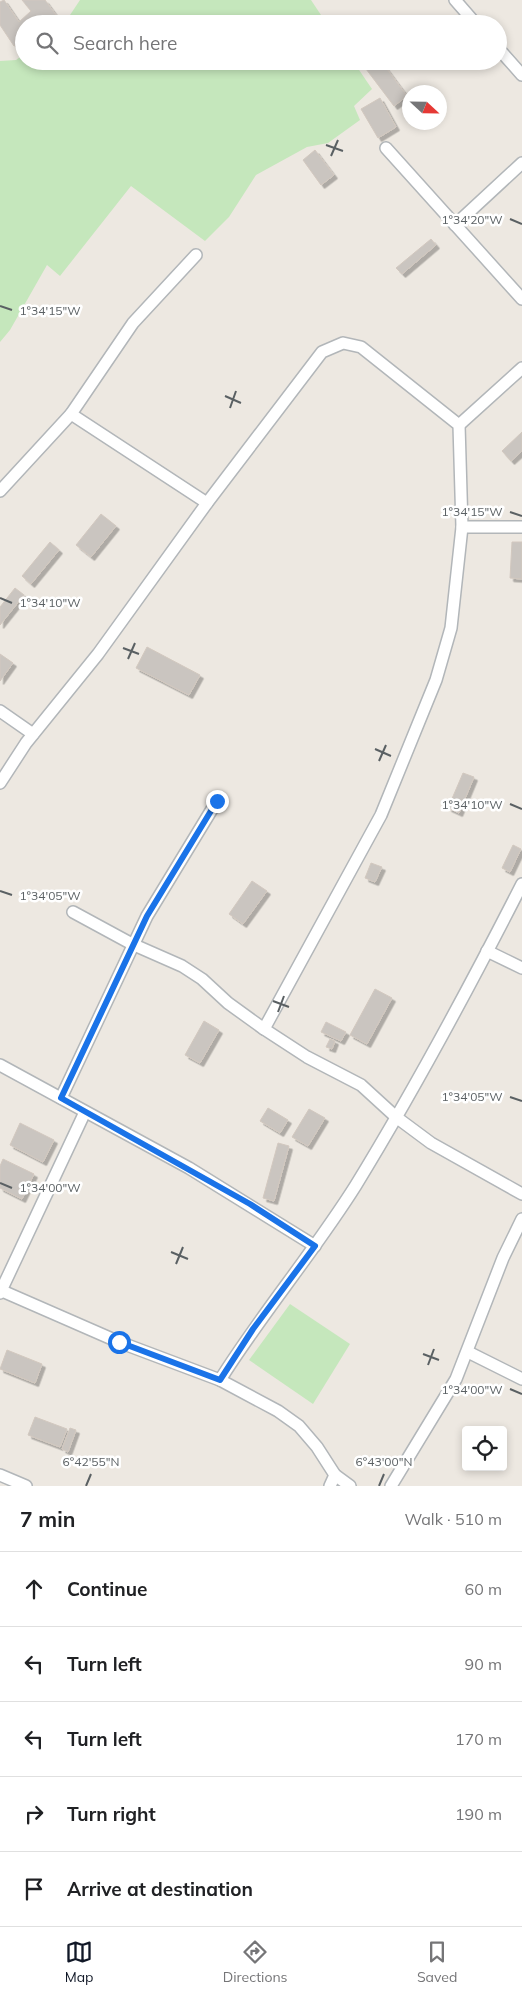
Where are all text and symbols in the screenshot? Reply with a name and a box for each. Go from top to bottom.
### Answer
search box [15,15,507,70]
icon: search [33,29,61,57]
text: Search here [73,31,177,55]
north arrow [402,85,447,130]
text: 1°34'20"W [441,212,503,227]
text: 1°34'15"W [19,303,81,318]
text: 1°34'15"W [441,504,503,519]
text: 1°34'10"W [19,595,81,610]
route end [206,790,229,813]
text: 1°34'10"W [441,797,503,812]
text: 1°34'05"W [19,888,81,903]
text: 1°34'05"W [441,1089,503,1104]
text: 1°34'00"W [19,1180,81,1195]
route start [108,1331,131,1354]
text: 1°34'00"W [441,1382,503,1397]
map controls [462,1426,507,1471]
button: locate [462,1426,507,1471]
text: 6°42'55"N [63,1454,119,1469]
text: 6°43'00"N [356,1454,412,1469]
text: 7 min [20,1506,75,1532]
text: Walk · 510 m [404,1509,502,1529]
icon: ahead [20,1575,48,1603]
text: Continue [67,1577,147,1601]
text: 60 m [465,1579,502,1599]
icon: left [20,1650,48,1678]
text: Turn left [67,1652,142,1676]
text: 90 m [465,1654,502,1674]
icon: left [20,1725,48,1753]
text: Turn left [67,1727,142,1751]
text: 170 m [455,1729,502,1749]
icon: right [20,1800,48,1828]
text: Turn right [67,1802,156,1826]
text: 190 m [455,1804,502,1824]
icon: arrive [20,1875,48,1903]
text: Arrive at destination [67,1877,253,1901]
tab: Map [65,1938,93,1986]
tab: Directions [223,1938,288,1986]
tab: Saved [417,1938,457,1986]

